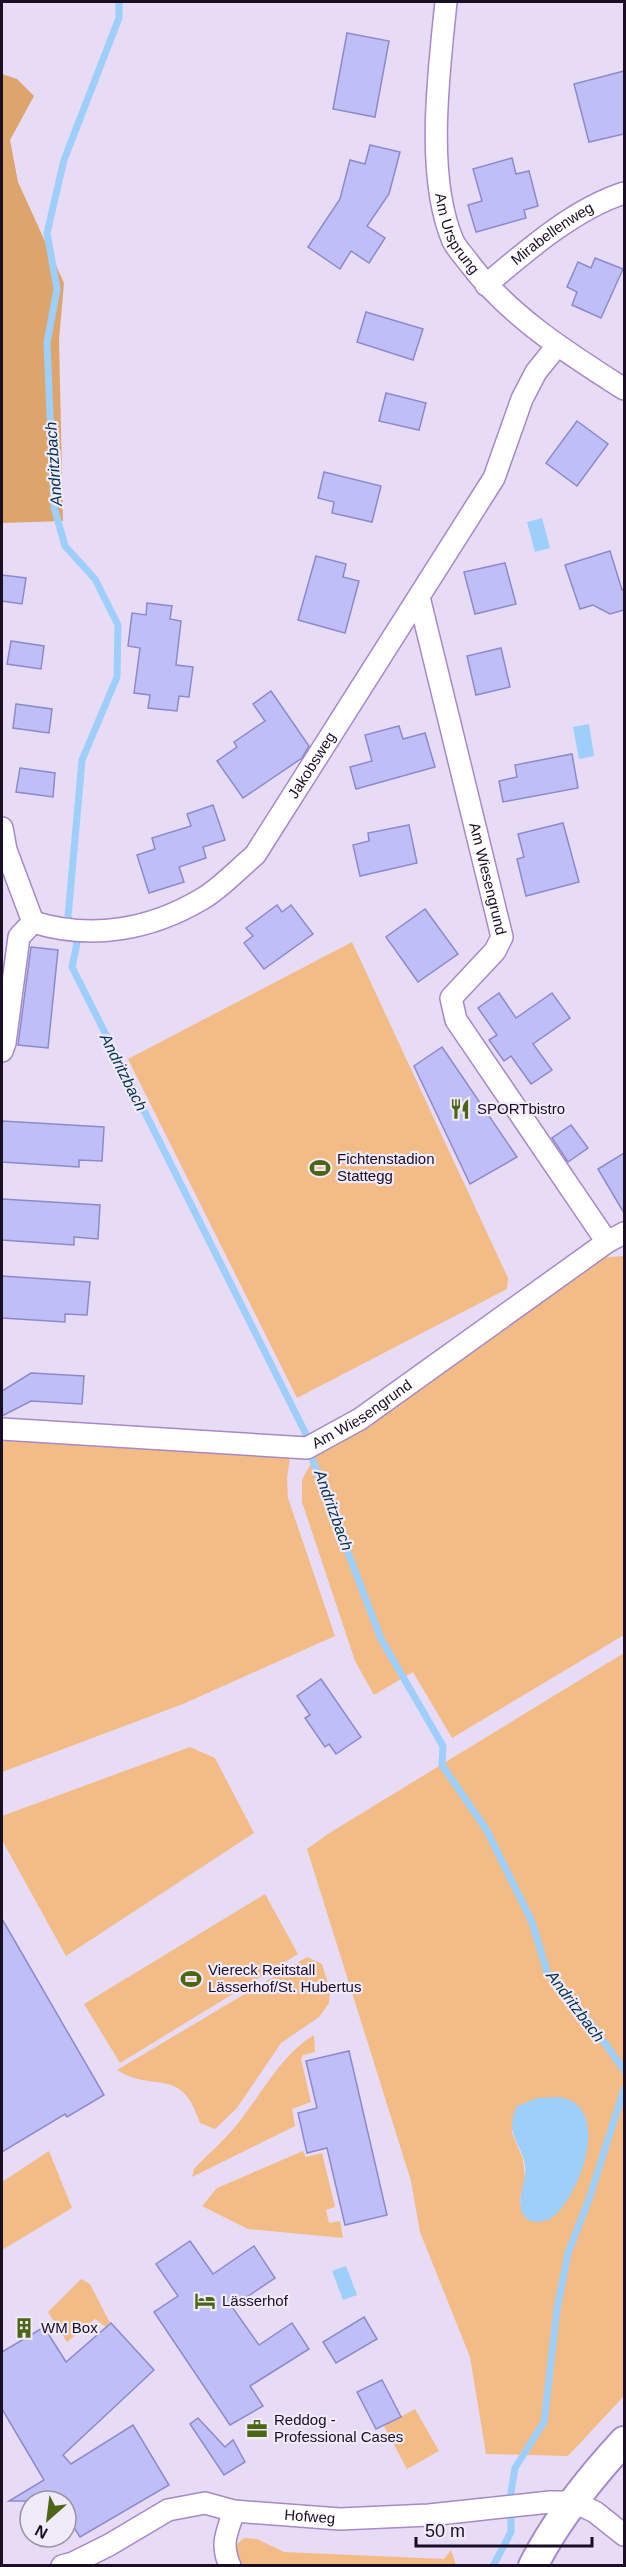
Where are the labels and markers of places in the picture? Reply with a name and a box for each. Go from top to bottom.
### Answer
restaurant icon: SPORTbistro [448,1097,472,1121]
place label: SPORTbistro [477,1100,565,1117]
place label: Fichtenstadion Stattegg [337,1150,435,1184]
sports icon: Fichtenstadion Stattegg [308,1156,332,1180]
place label: Viereck Reitstall Lässerhof/St. Hubertus [208,1961,361,1995]
sports icon: Viereck Reitstall Lässerhof/St. Hubertus [179,1967,203,1991]
hotel icon: Lässerhof [193,2289,217,2313]
place label: Lässerhof [222,2292,289,2309]
building icon: WM Box [12,2316,36,2340]
place label: WM Box [41,2319,98,2336]
place label: Reddog - Professional Cases [274,2411,403,2445]
office icon: Reddog - Professional Cases [245,2417,269,2441]

